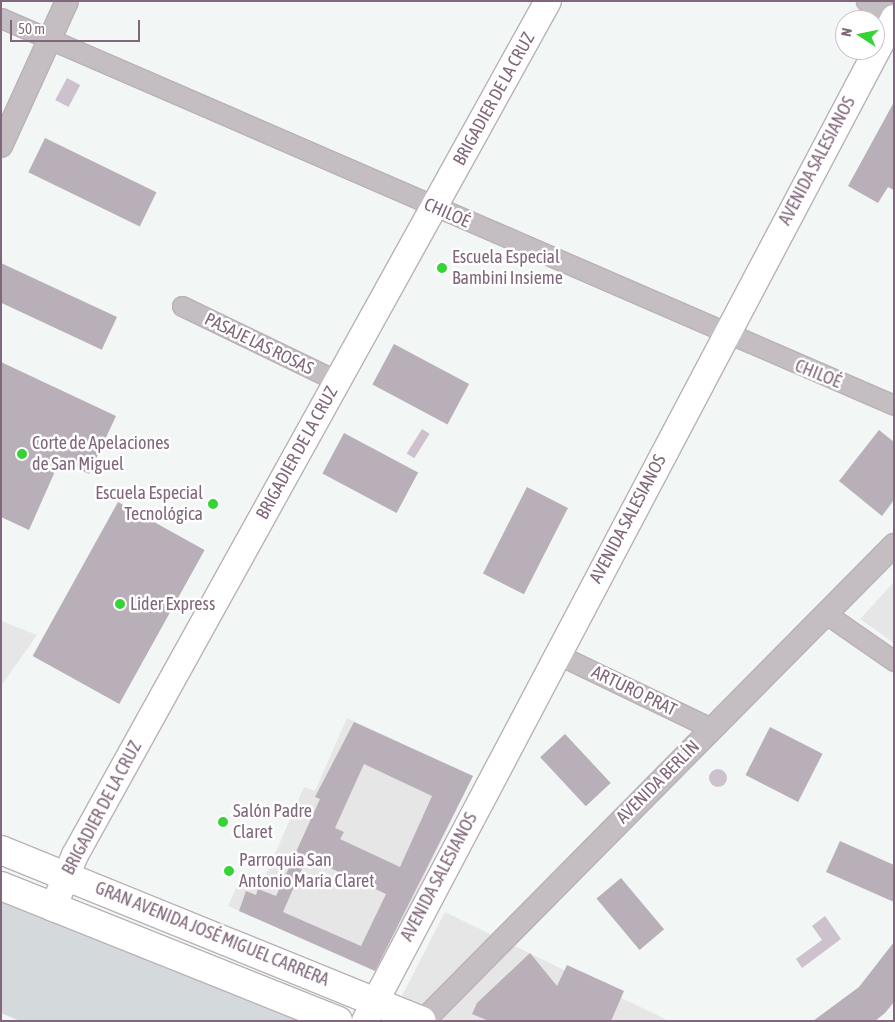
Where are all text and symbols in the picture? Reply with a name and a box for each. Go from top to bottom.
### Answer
scale bar [12,10,142,42]
north arrow [835,10,885,60]
text: 50 m [18,20,45,37]
text: N [838,27,855,38]
street label: BRIGADIER DE LA CRUZ [449,29,539,169]
street label: AVENIDA SALESIANOS [774,93,860,229]
street label: CHILOÉ [421,193,473,233]
place label: Escuela Especial Bambini Insieme [452,247,563,290]
marker: Escuela Especial Bambini Insieme [436,262,448,274]
street label: PASAJE LAS ROSAS [201,308,317,380]
street label: CHILOÉ [792,355,844,393]
street label: BRIGADIER DE LA CRUZ [252,383,342,523]
place label: Corte de Apelaciones de San Miguel [32,433,170,476]
marker: Corte de Apelaciones de San Miguel [16,448,28,460]
street label: AVENIDA SALESIANOS [585,451,671,587]
place label: Escuela Especial Tecnológica [95,483,203,526]
marker: Escuela Especial Tecnológica [207,498,219,510]
place label: Lider Express [130,593,215,615]
marker: Lider Express [114,598,126,610]
street label: ARTURO PRAT [588,661,680,721]
street label: AVENIDA BERLÍN [612,736,704,828]
street label: BRIGADIER DE LA CRUZ [58,737,146,879]
place label: Salón Padre Claret [233,801,312,844]
street label: AVENIDA SALESIANOS [396,809,482,945]
marker: Salón Padre Claret [217,816,229,828]
place label: Parroquia San Antonio María Claret [239,850,374,892]
marker: Parroquia San Antonio María Claret [223,865,235,877]
street label: GRAN AVENIDA JOSÉ MIGUEL CARRERA [92,877,332,991]

